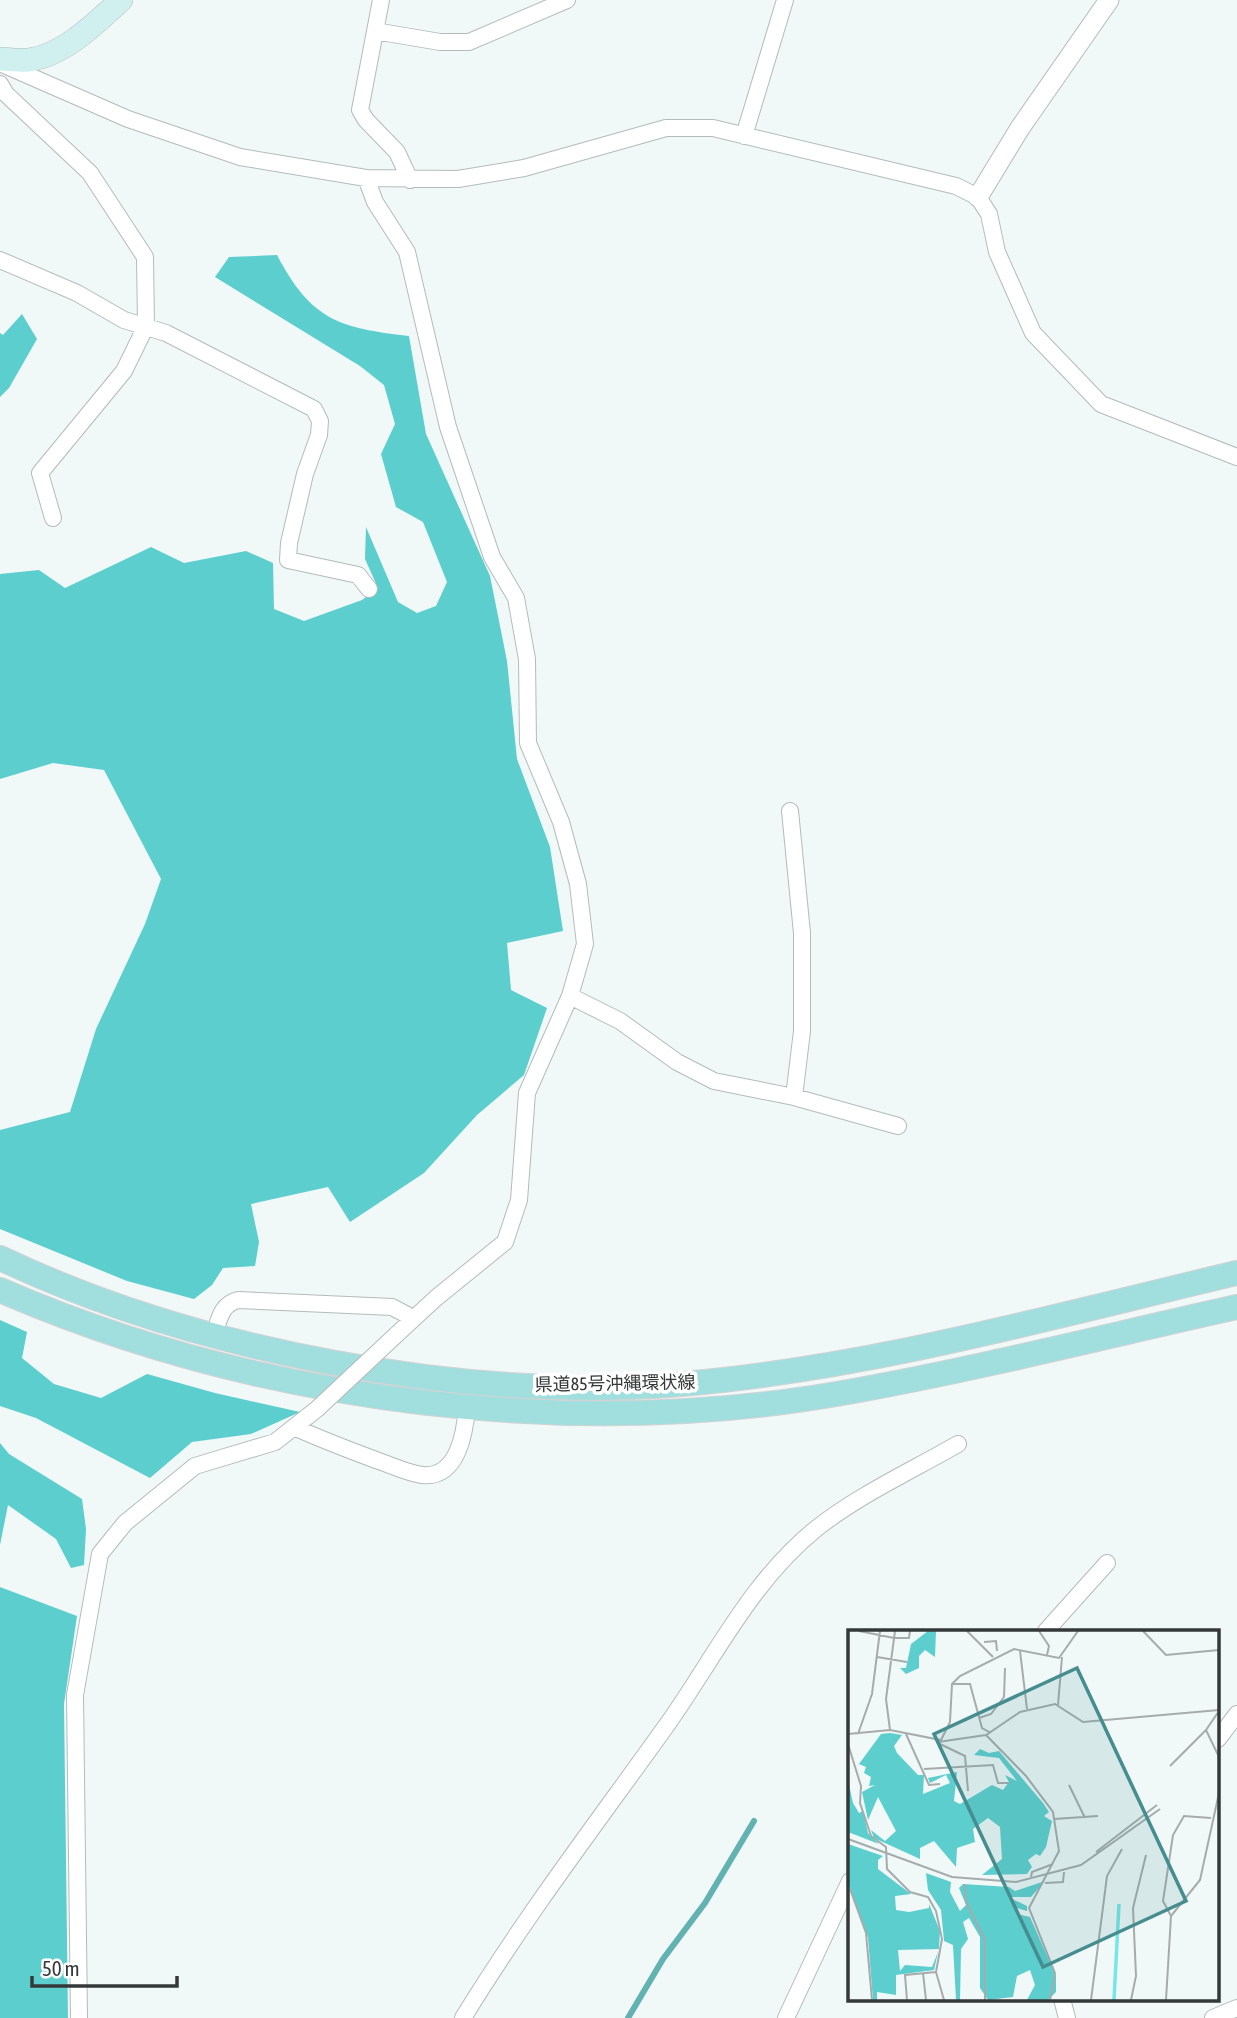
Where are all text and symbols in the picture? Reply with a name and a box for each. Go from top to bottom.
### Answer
street label: 県道85号沖縄環状線 [534,1371,696,1395]
inset map [848,1630,1220,2000]
scale bar [32,1944,177,1988]
text: 50 m [42,1956,80,1980]

